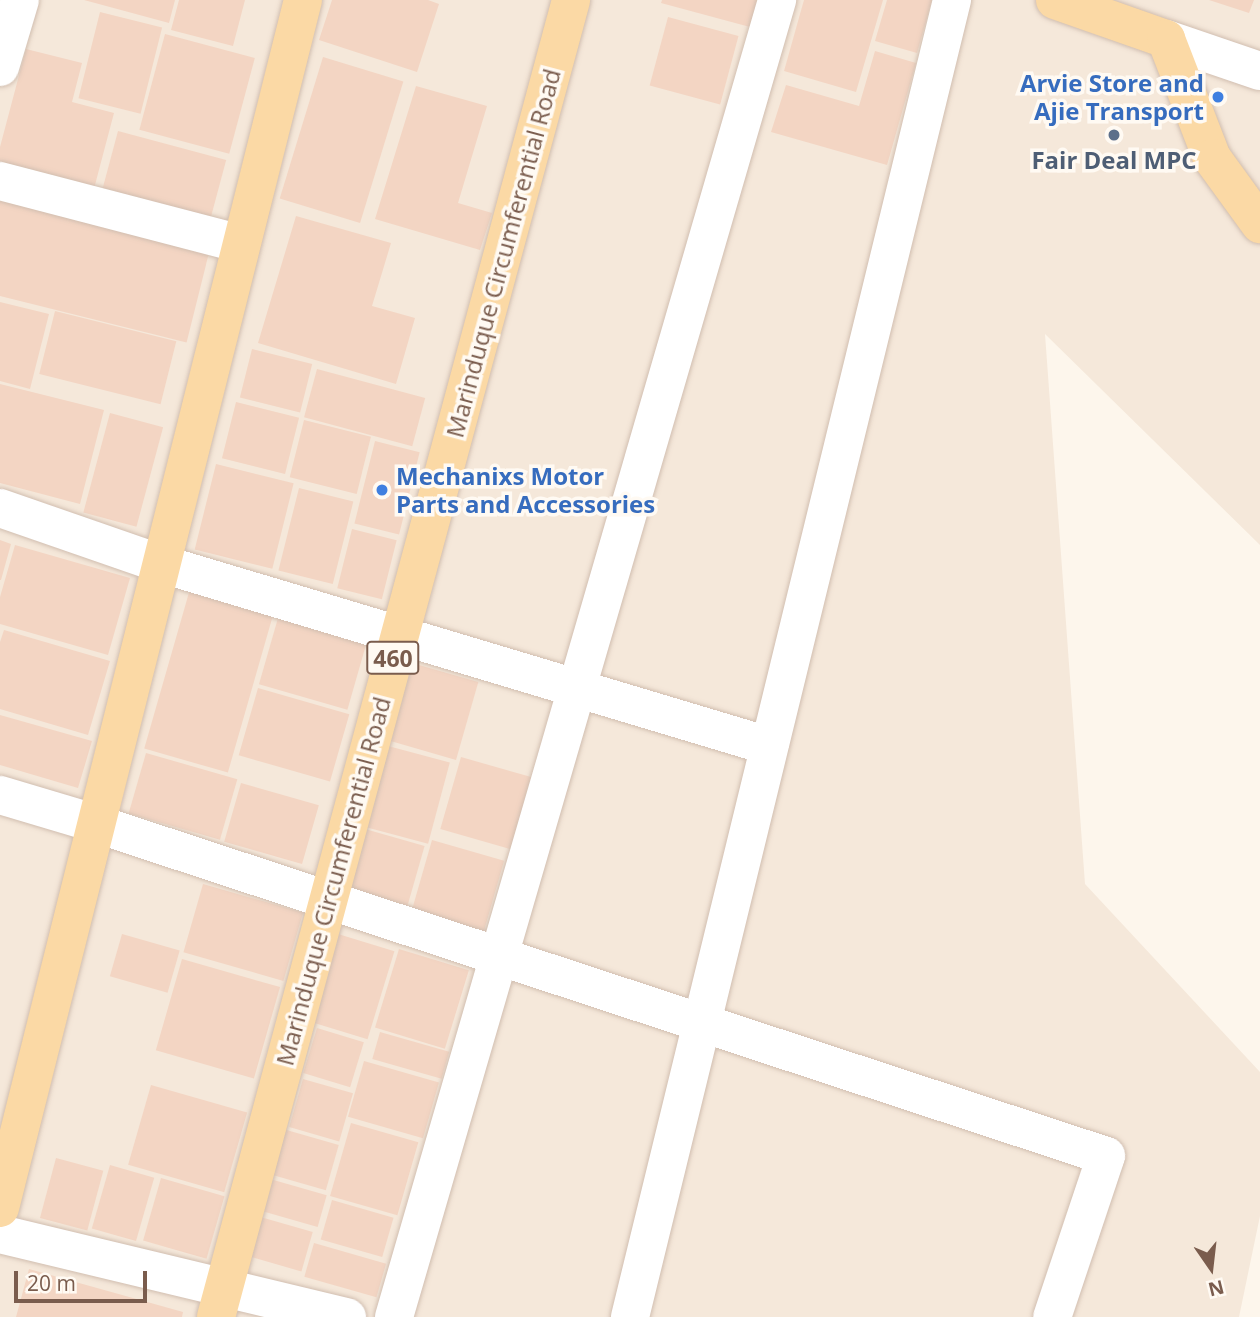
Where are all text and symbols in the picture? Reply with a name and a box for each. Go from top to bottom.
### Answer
street label: Marinduque Circumferential Road [440,66,566,440]
place label: Arvie Store and Ajie Transport [1020,69,1204,125]
marker: Arvie Store and Ajie Transport [1210,89,1226,105]
marker: Fair Deal MPC [1106,127,1122,143]
place label: Fair Deal MPC [1031,146,1197,174]
place label: Mechanixs Motor Parts and Accessories [396,462,655,518]
marker: Mechanixs Motor Parts and Accessories [374,482,390,498]
road number: 460 [365,638,421,678]
street label: Marinduque Circumferential Road [270,694,396,1068]
north arrow [1176,1233,1246,1303]
scale bar [18,1258,150,1302]
text: 20 m [27,1269,76,1297]
text: N [1205,1274,1227,1303]

